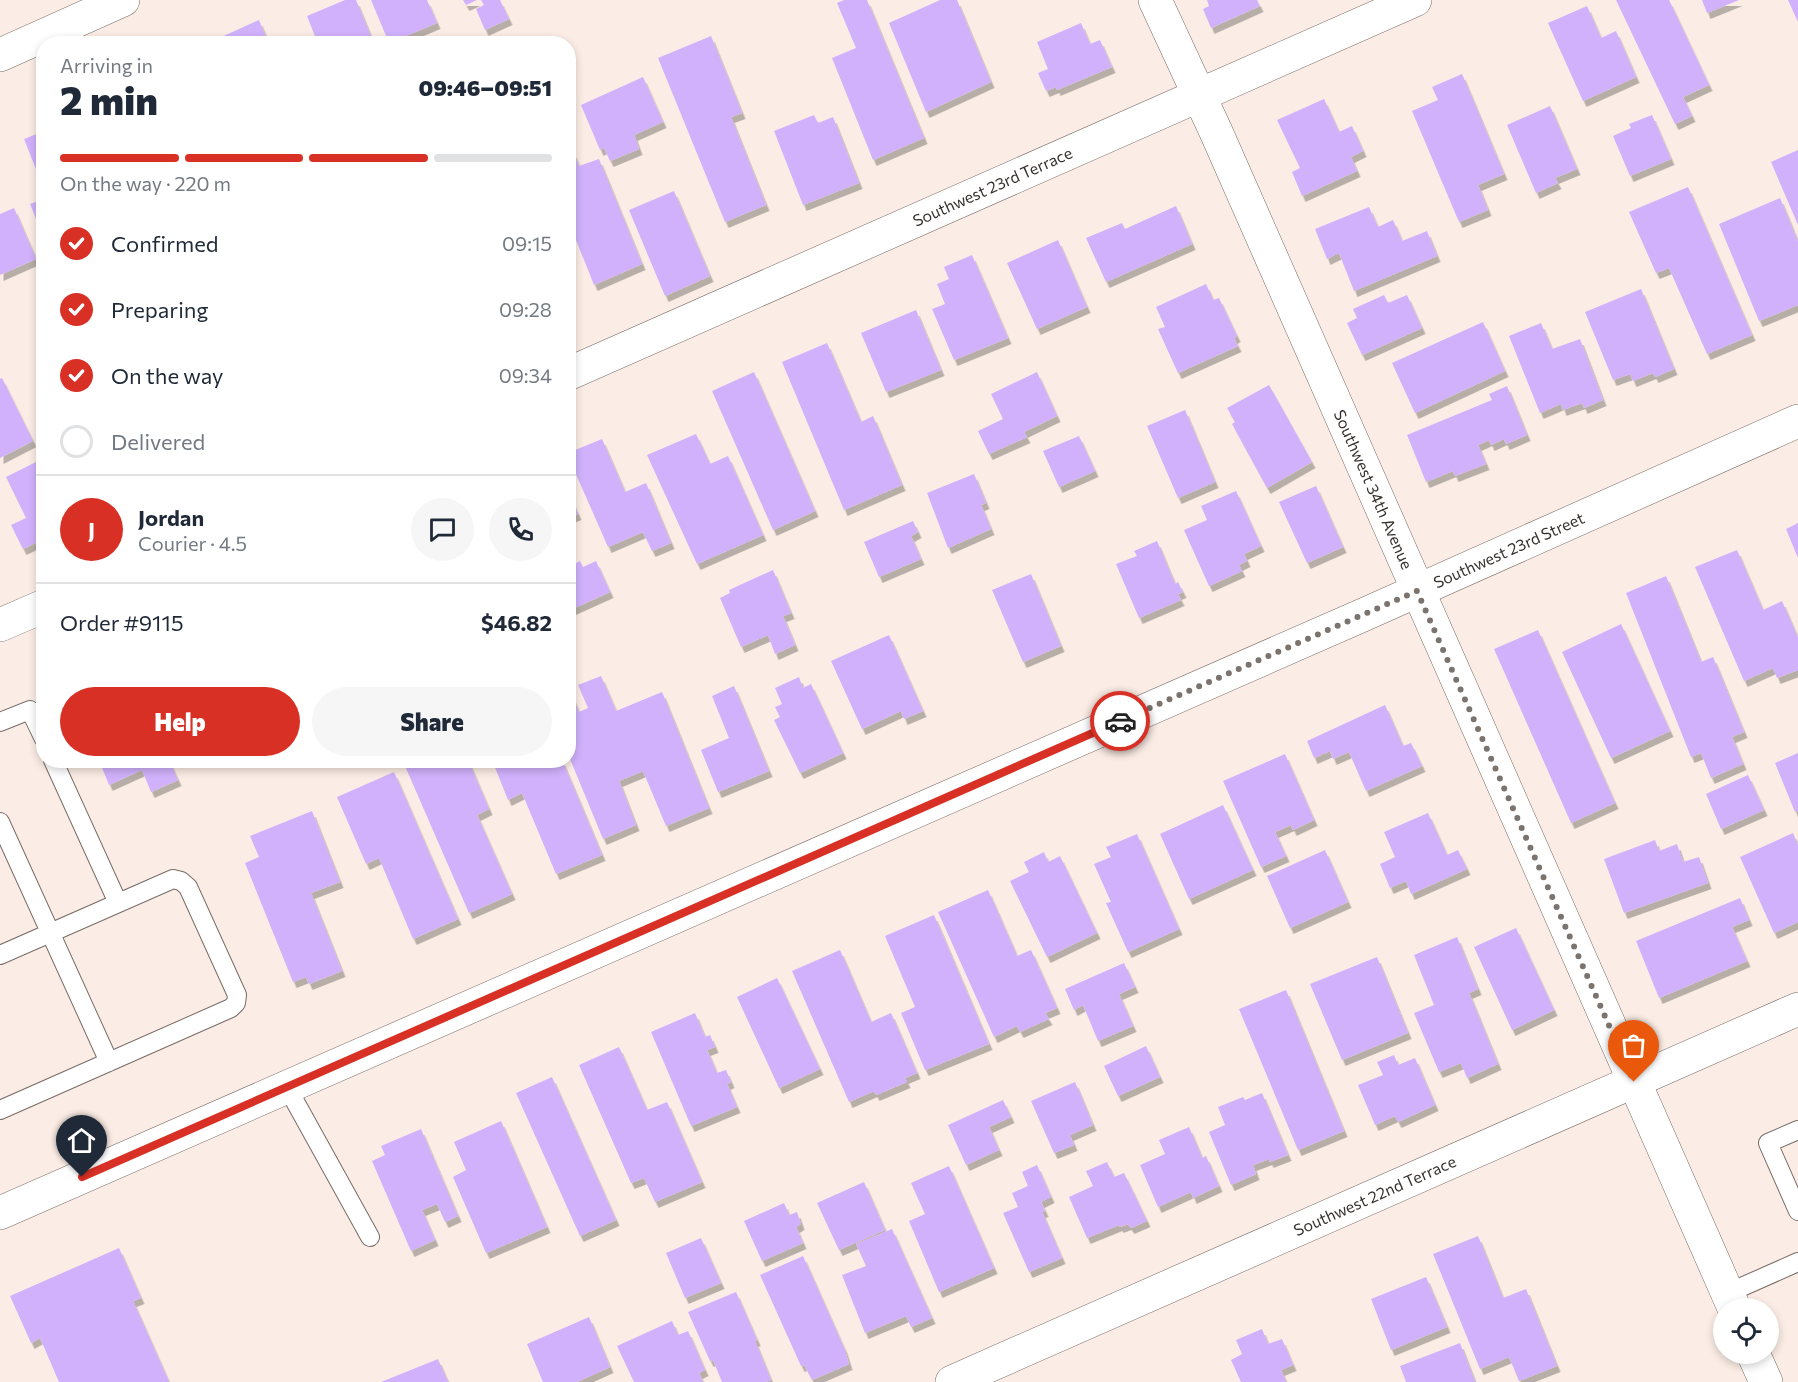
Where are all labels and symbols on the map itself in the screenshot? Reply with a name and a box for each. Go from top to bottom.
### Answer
street label: Southwest 23rd Terrace [909,143,1075,230]
street label: Southwest 34th Avenue [1331,407,1417,572]
street label: Southwest 23rd Street [1430,507,1587,591]
courier [1090,691,1150,751]
pin [1608,1020,1659,1082]
pin [56,1115,107,1177]
street label: Southwest 22nd Terrace [1290,1151,1459,1239]

